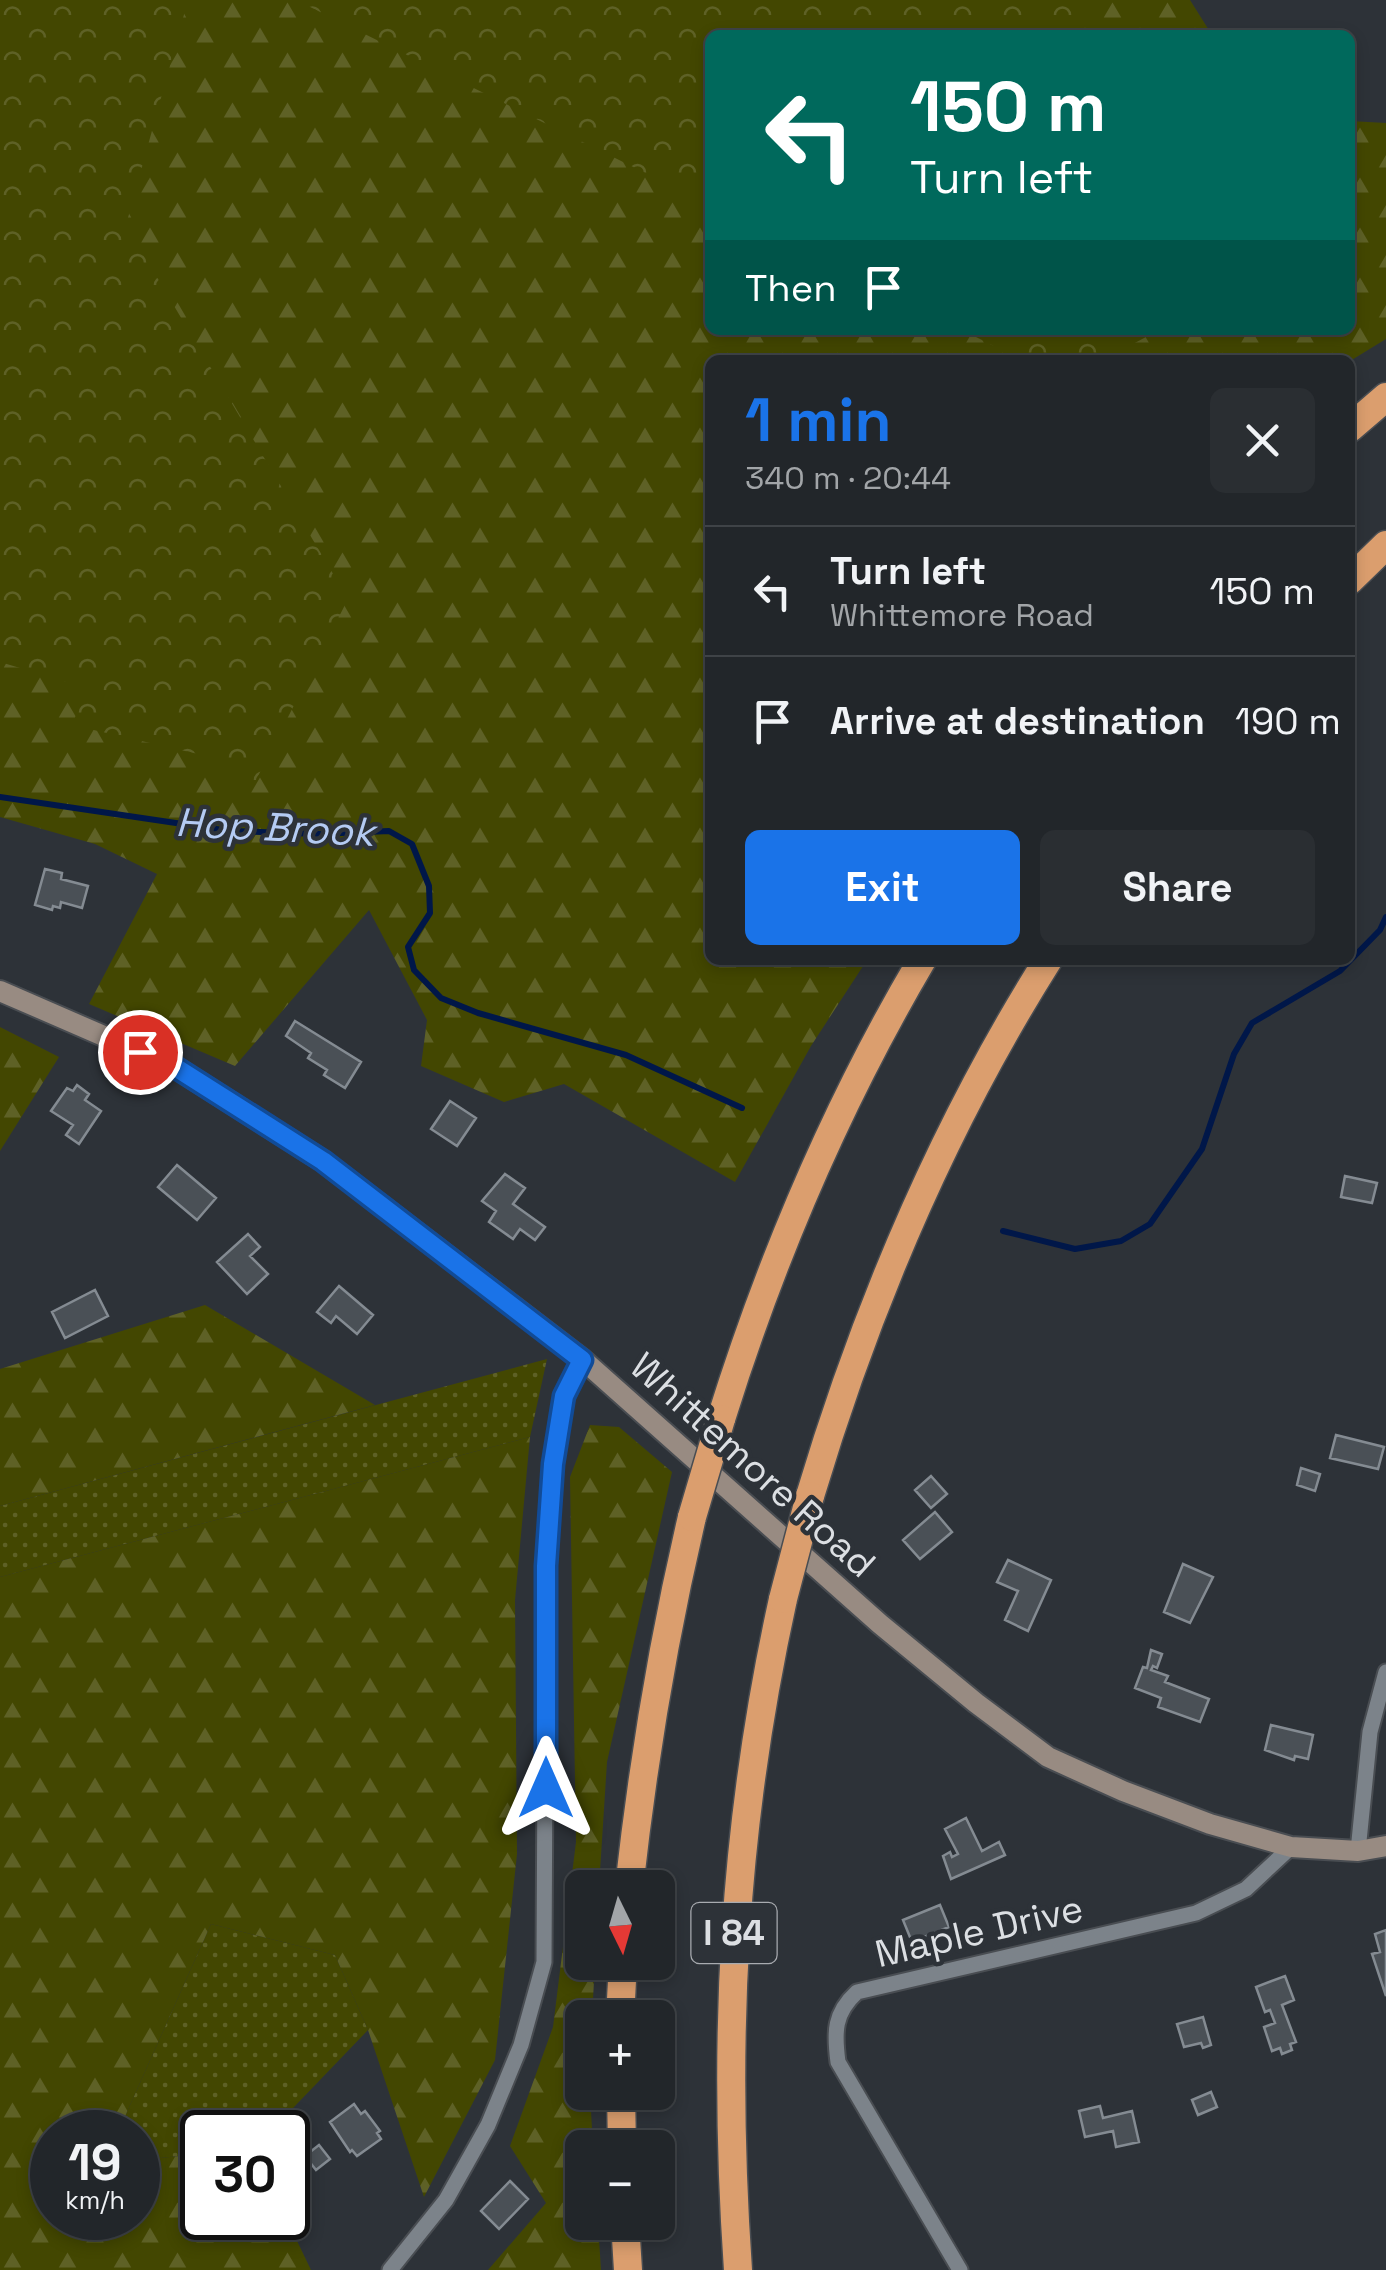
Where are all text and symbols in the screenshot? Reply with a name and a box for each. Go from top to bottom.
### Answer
text: 150 m [910,62,1107,151]
icon: left [745,70,875,200]
text: Turn left [910,149,1093,206]
icon: arrive [856,260,911,315]
text: Then [745,264,836,312]
text: 1 min [745,382,892,459]
button: close [1210,388,1315,493]
text: 340 m · 20:44 [745,458,951,498]
text: Turn left [830,547,986,595]
icon: left [745,564,800,619]
text: 150 m [1210,567,1315,615]
text: Whittemore Road [830,595,1094,635]
icon: arrive [745,694,800,749]
text: Arrive at destination [830,697,1205,745]
text: 190 m [1235,697,1341,745]
water label: Hop Brook [174,797,380,858]
button: Exit [745,830,1020,945]
button: Share [1040,830,1315,945]
pin [98,1010,183,1095]
icon: arrive [113,1025,168,1080]
street label: Whittemore Road [620,1342,886,1588]
position arrow [494,1736,598,1840]
north arrow [565,1870,675,1980]
map controls [565,1870,675,2240]
street label: Maple Drive [870,1884,1088,1978]
road number: I 84 [692,1903,776,1963]
button: + [565,2000,675,2110]
speed limit sign: 30 [180,2110,310,2240]
button: − [565,2130,675,2240]
text: 19 [68,2131,122,2195]
text: km/h [65,2184,125,2216]

